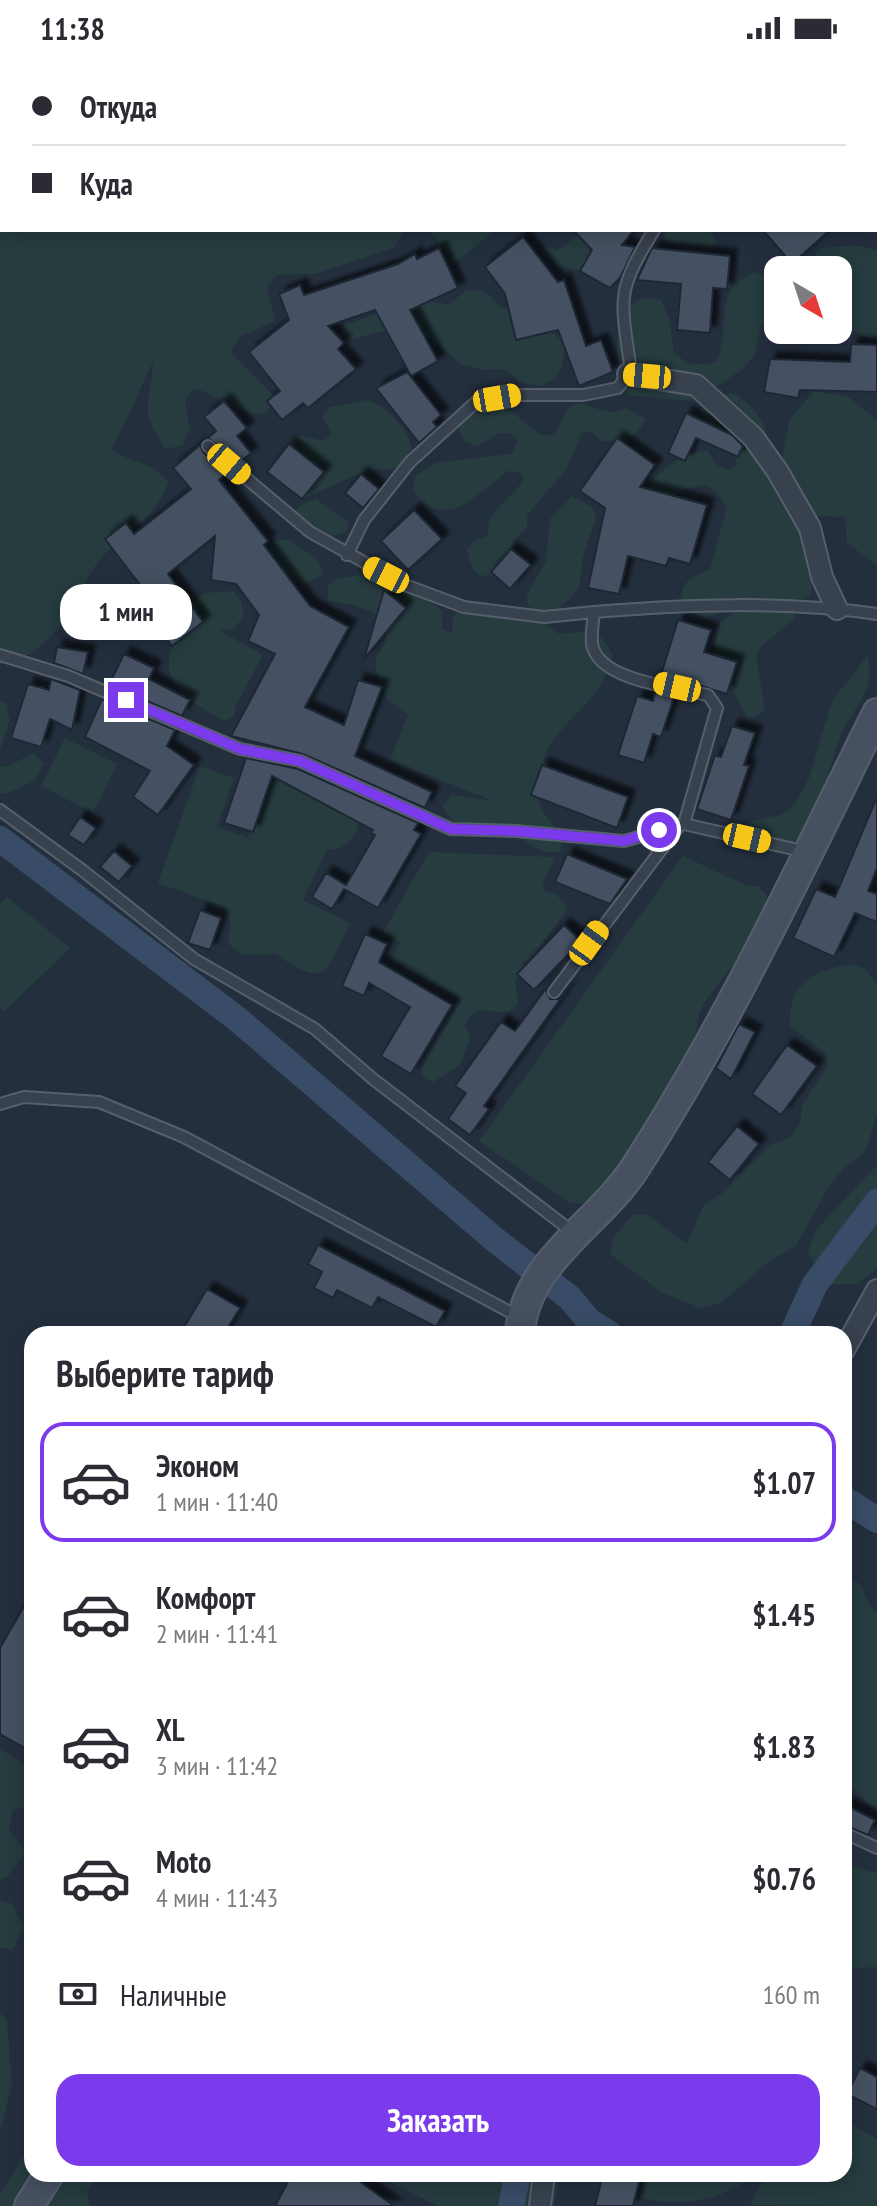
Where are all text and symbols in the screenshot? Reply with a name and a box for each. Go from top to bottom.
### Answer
text: 11:38 [40,9,105,48]
text: Откуда [80,87,157,126]
text: Куда [80,164,133,203]
north arrow [764,256,852,344]
map controls [764,256,852,344]
car [622,362,672,390]
car [471,382,523,414]
car [203,439,255,489]
car [359,553,413,597]
callout: 1 мин [60,584,192,640]
text: 1 мин [98,595,154,628]
car [651,670,703,704]
route end [108,682,144,718]
route start [641,812,677,848]
car [721,821,773,855]
car [565,917,613,969]
text: Выберите тариф [56,1350,274,1397]
icon: car [60,1446,132,1518]
text: Эконом [156,1446,239,1485]
text: $1.07 [752,1463,816,1502]
text: 1 мин · 11:40 [156,1485,278,1518]
icon: car [60,1578,132,1650]
text: Комфорт [156,1578,255,1617]
text: $1.45 [752,1595,816,1634]
text: 2 мин · 11:41 [156,1617,278,1650]
icon: car [60,1710,132,1782]
text: XL [156,1710,185,1749]
text: $1.83 [752,1727,816,1766]
text: 3 мин · 11:42 [156,1749,278,1782]
icon: car [60,1842,132,1914]
text: Moto [156,1842,211,1881]
text: $0.76 [752,1859,816,1898]
text: 4 мин · 11:43 [156,1881,278,1914]
icon: cash [56,1972,100,2016]
text: Наличные [120,1975,227,2014]
text: 160 m [762,1978,820,2011]
button: Заказать [56,2074,820,2166]

